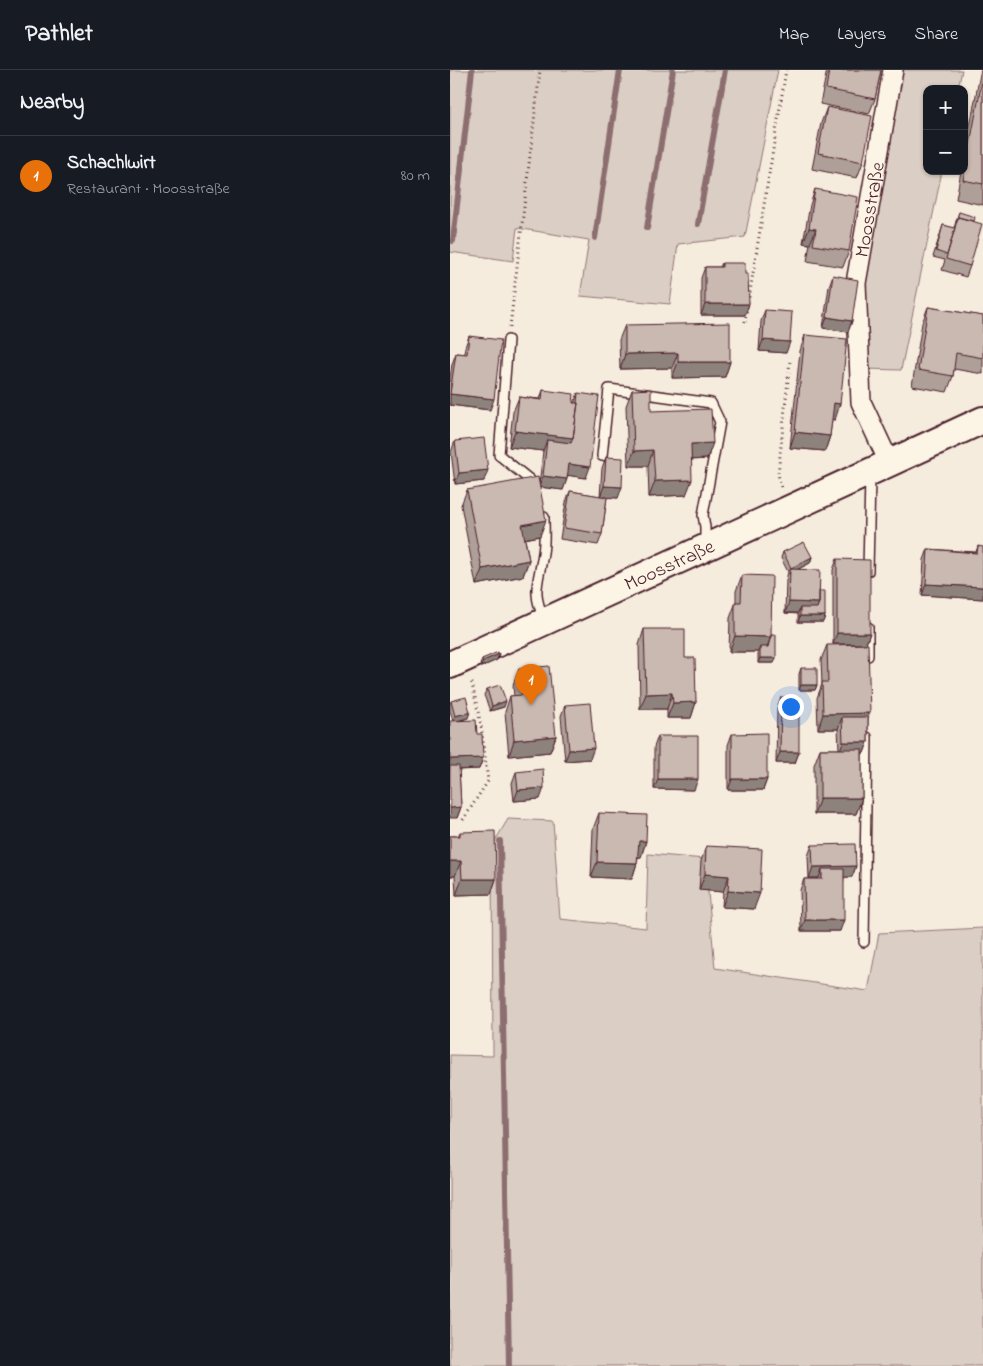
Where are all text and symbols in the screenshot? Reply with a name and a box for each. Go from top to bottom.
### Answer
text: Pathlet [25,17,93,52]
text: Map [779,22,809,48]
text: Layers [837,22,887,48]
text: Share [915,22,958,48]
map controls [923,85,968,175]
button: + [923,85,968,130]
text: Nearby [20,88,84,118]
button: − [923,130,968,175]
text: Schachlwirt [67,150,156,177]
street label: Moosstraße [849,160,894,260]
text: 1 [33,164,39,188]
text: 80 m [401,164,430,188]
text: Restaurant · Moosstraße [67,177,230,201]
street label: Moosstraße [620,533,720,600]
pin: 1 [515,664,547,705]
your location [778,694,804,720]

